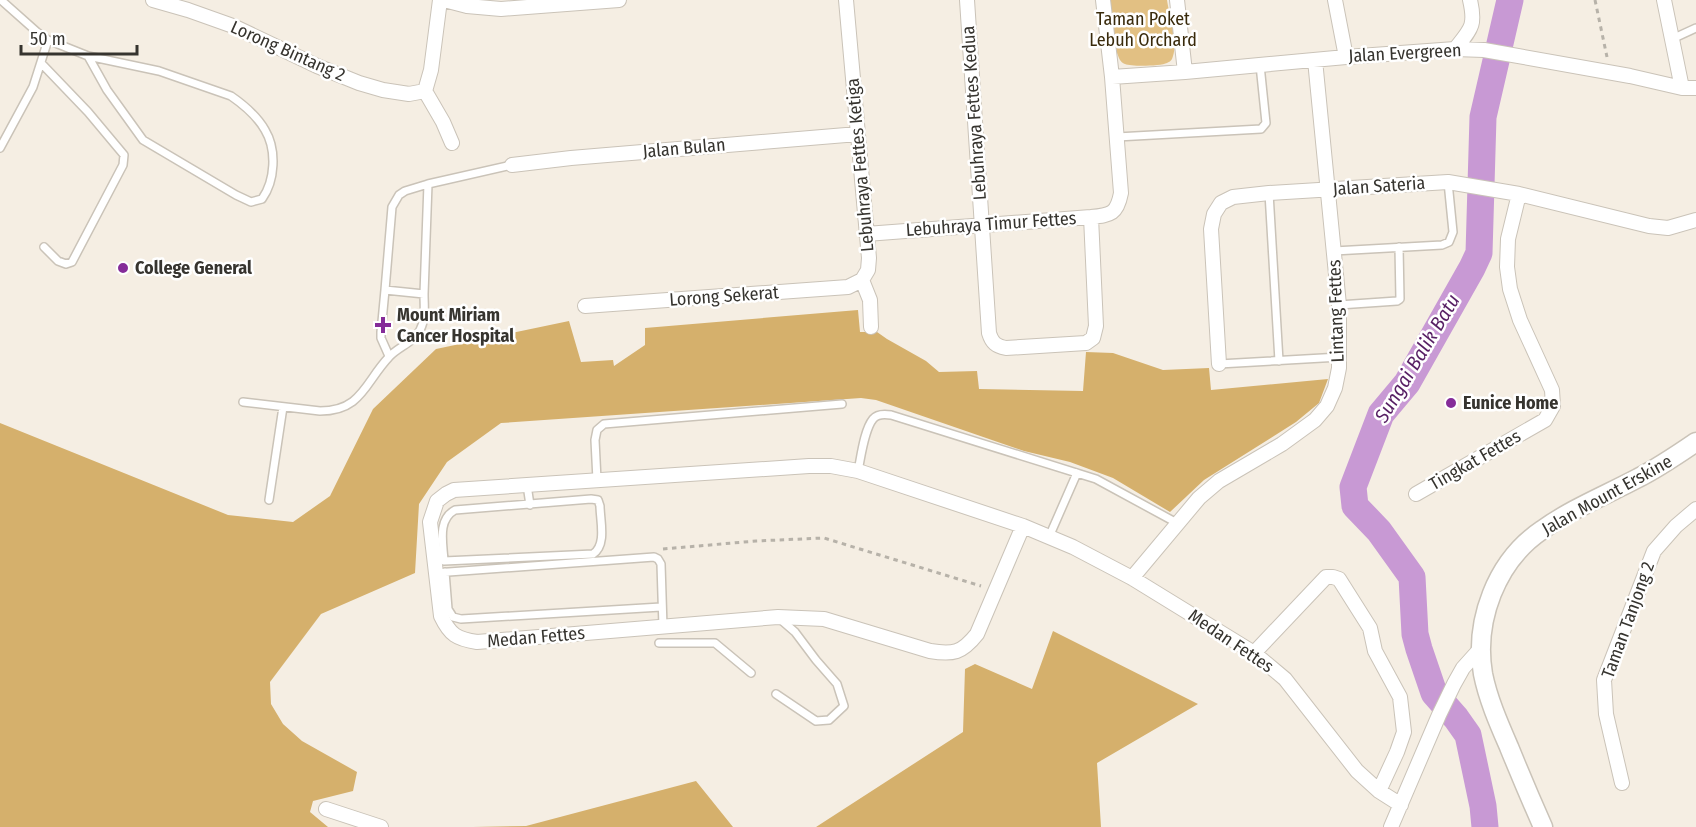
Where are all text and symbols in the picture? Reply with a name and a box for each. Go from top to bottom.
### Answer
park label: Taman Poket Lebuh Orchard [1089,8,1197,51]
street label: Lorong Bintang 2 [227,16,349,86]
scale bar [21,18,136,56]
street label: Lebuhraya Fettes Kedua [957,25,991,201]
text: 50 m [30,28,66,50]
street label: Jalan Evergreen [1348,39,1462,67]
street label: Lebuhraya Fettes Ketiga [841,77,879,253]
street label: Jalan Bulan [642,133,726,163]
street label: Jalan Sateria [1332,172,1426,200]
street label: Lebuhraya Timur Fettes [905,207,1077,241]
place label: College General [135,257,252,279]
street label: Lintang Fettes [1323,259,1349,363]
marker: College General [116,261,130,275]
street label: Lorong Sekerat [668,281,780,311]
water label: Sungai Balik Batu [1369,289,1465,427]
place label: Mount Miriam Cancer Hospital [397,304,514,347]
marker: Mount Miriam Cancer Hospital [374,316,392,334]
place label: Eunice Home [1463,392,1558,414]
marker: Eunice Home [1444,396,1458,410]
street label: Tingkat Fettes [1425,425,1525,495]
street label: Jalan Mount Erskine [1538,450,1676,540]
street label: Taman Tanjong 2 [1597,559,1659,681]
street label: Medan Fettes [1184,604,1278,678]
street label: Medan Fettes [486,622,586,652]

